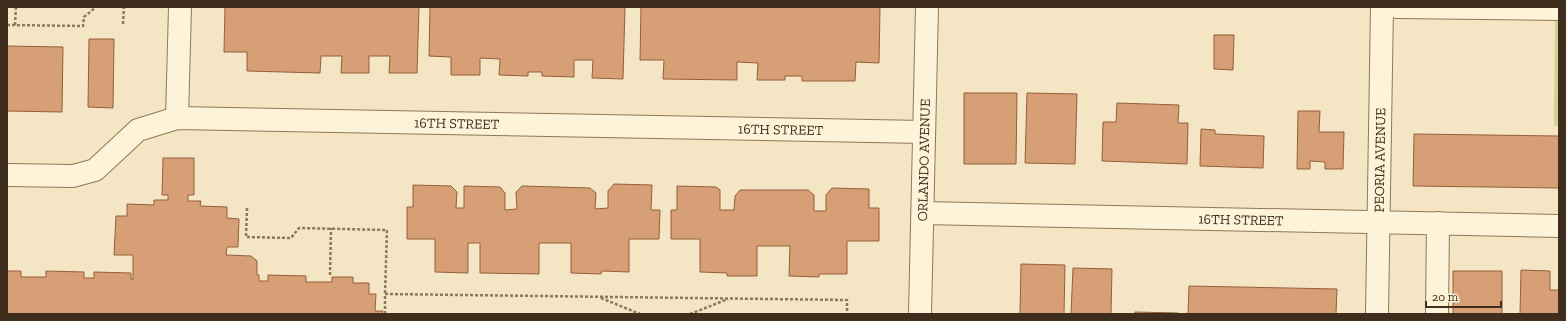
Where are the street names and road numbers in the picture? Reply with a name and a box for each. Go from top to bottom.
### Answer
street label: ORLANDO AVENUE [914,99,934,222]
street label: PEORIA AVENUE [1371,107,1389,213]
street label: 16TH STREET [414,114,500,133]
street label: 16TH STREET [738,121,824,139]
street label: 16TH STREET [1198,211,1284,229]

